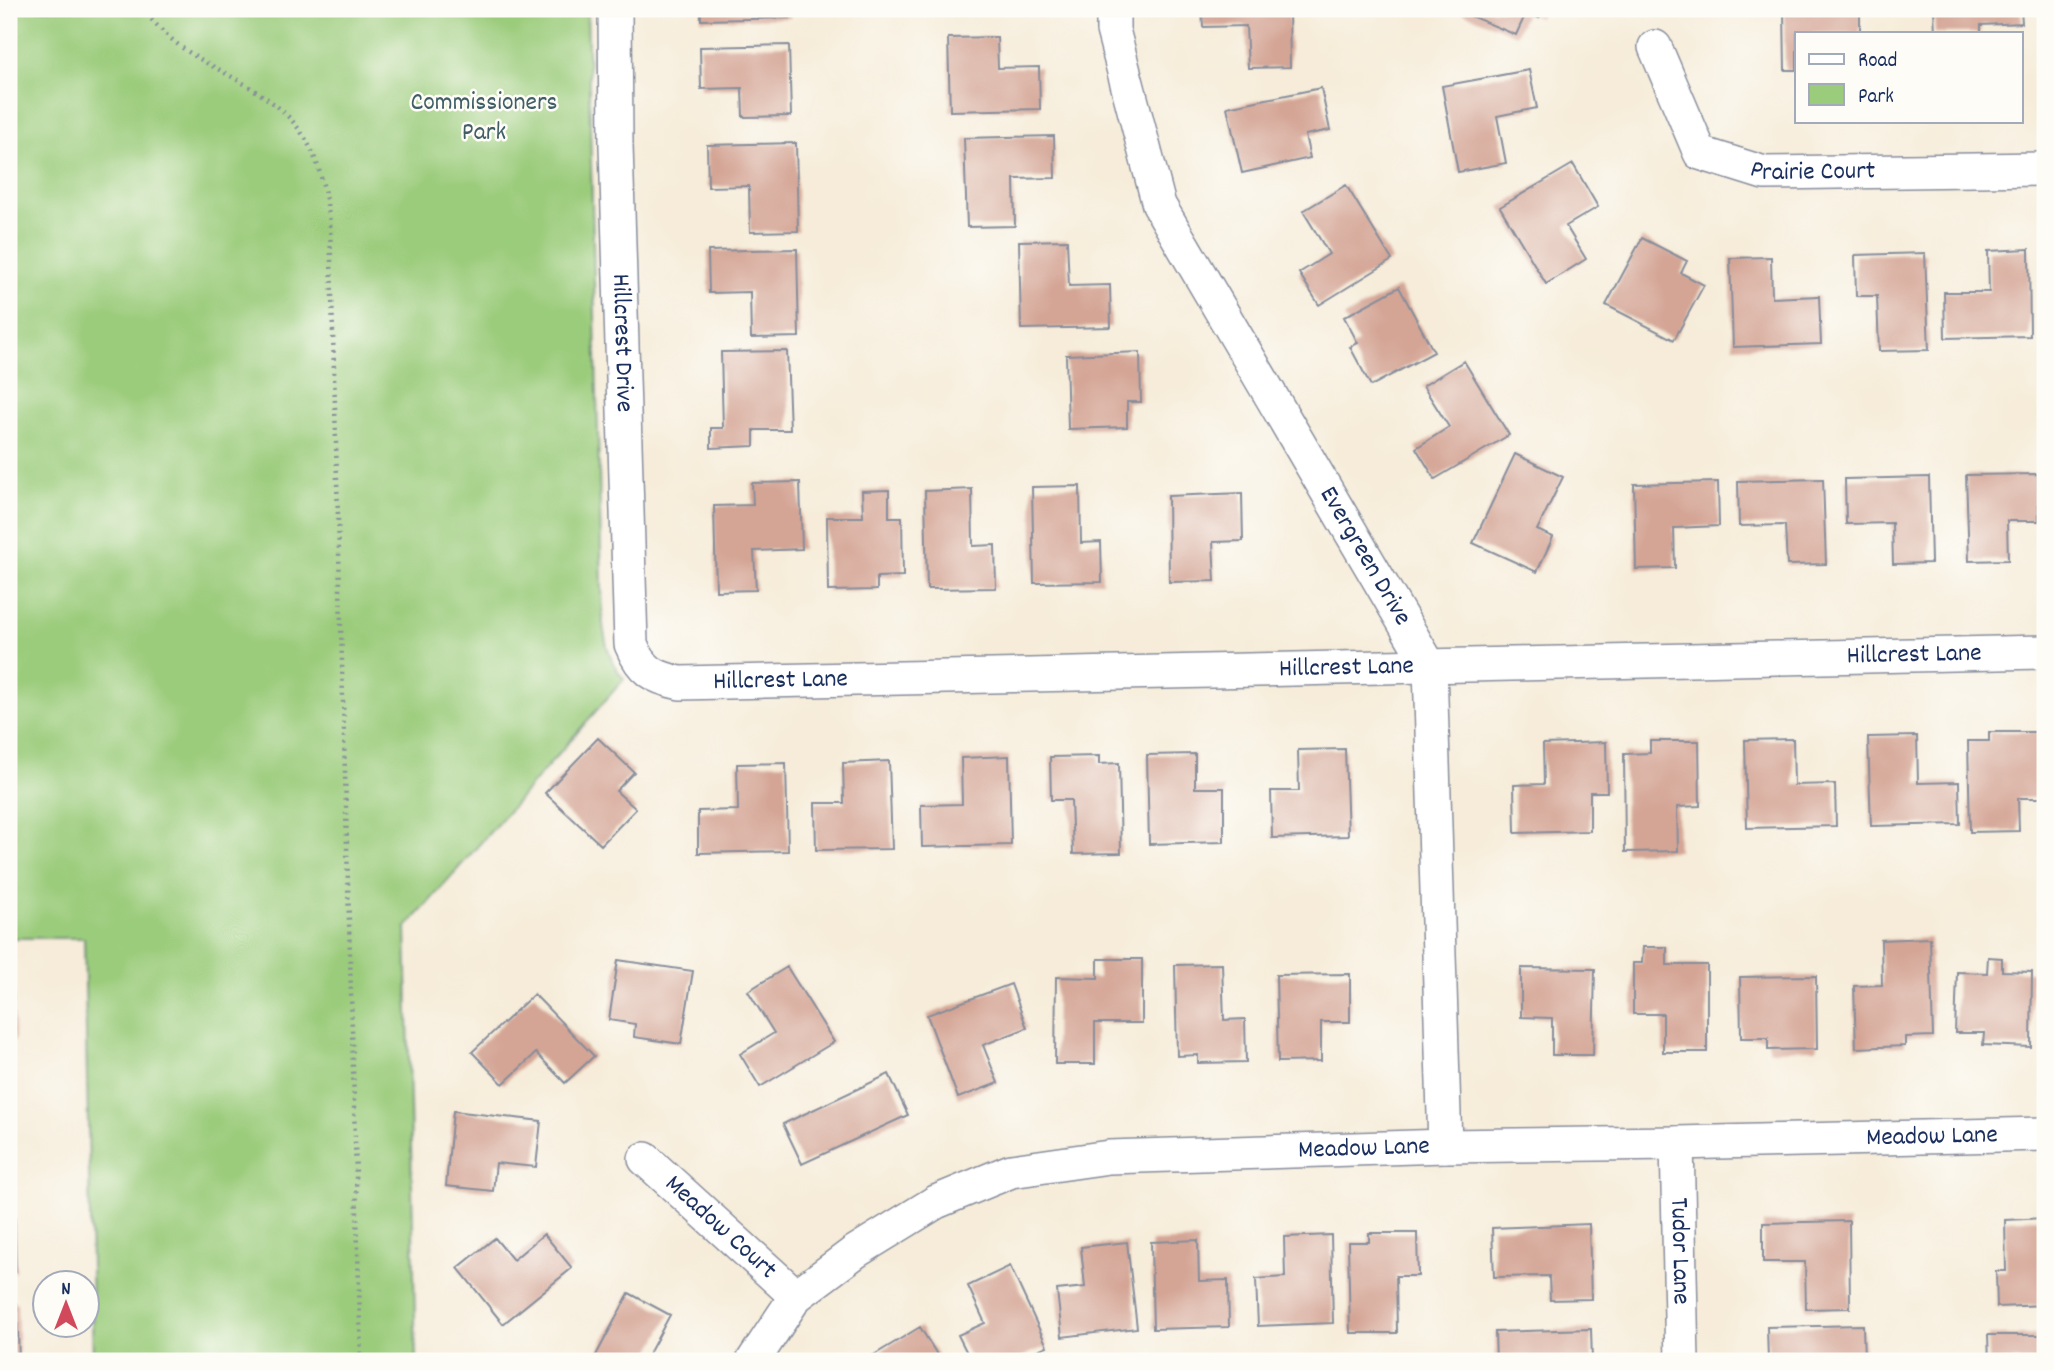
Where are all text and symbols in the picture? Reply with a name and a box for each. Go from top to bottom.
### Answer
legend [1795,32,2022,122]
text: Road [1858,47,1897,77]
text: Park [1858,83,1894,113]
park label: Commissioners Park [410,85,558,152]
street label: Prairie Court [1745,151,1876,192]
street label: Hillcrest Drive [601,273,643,413]
street label: Evergreen Drive [1310,480,1420,633]
street label: Hillcrest Lane [1846,635,1982,675]
street label: Hillcrest Lane [1278,648,1414,688]
street label: Hillcrest Lane [713,661,848,701]
street label: Meadow Lane [1866,1117,1998,1157]
street label: Meadow Lane [1298,1128,1430,1169]
street label: Meadow Court [656,1167,785,1289]
street label: Tudor Lane [1660,1197,1699,1305]
north arrow [32,1268,102,1338]
text: N [61,1277,71,1304]

